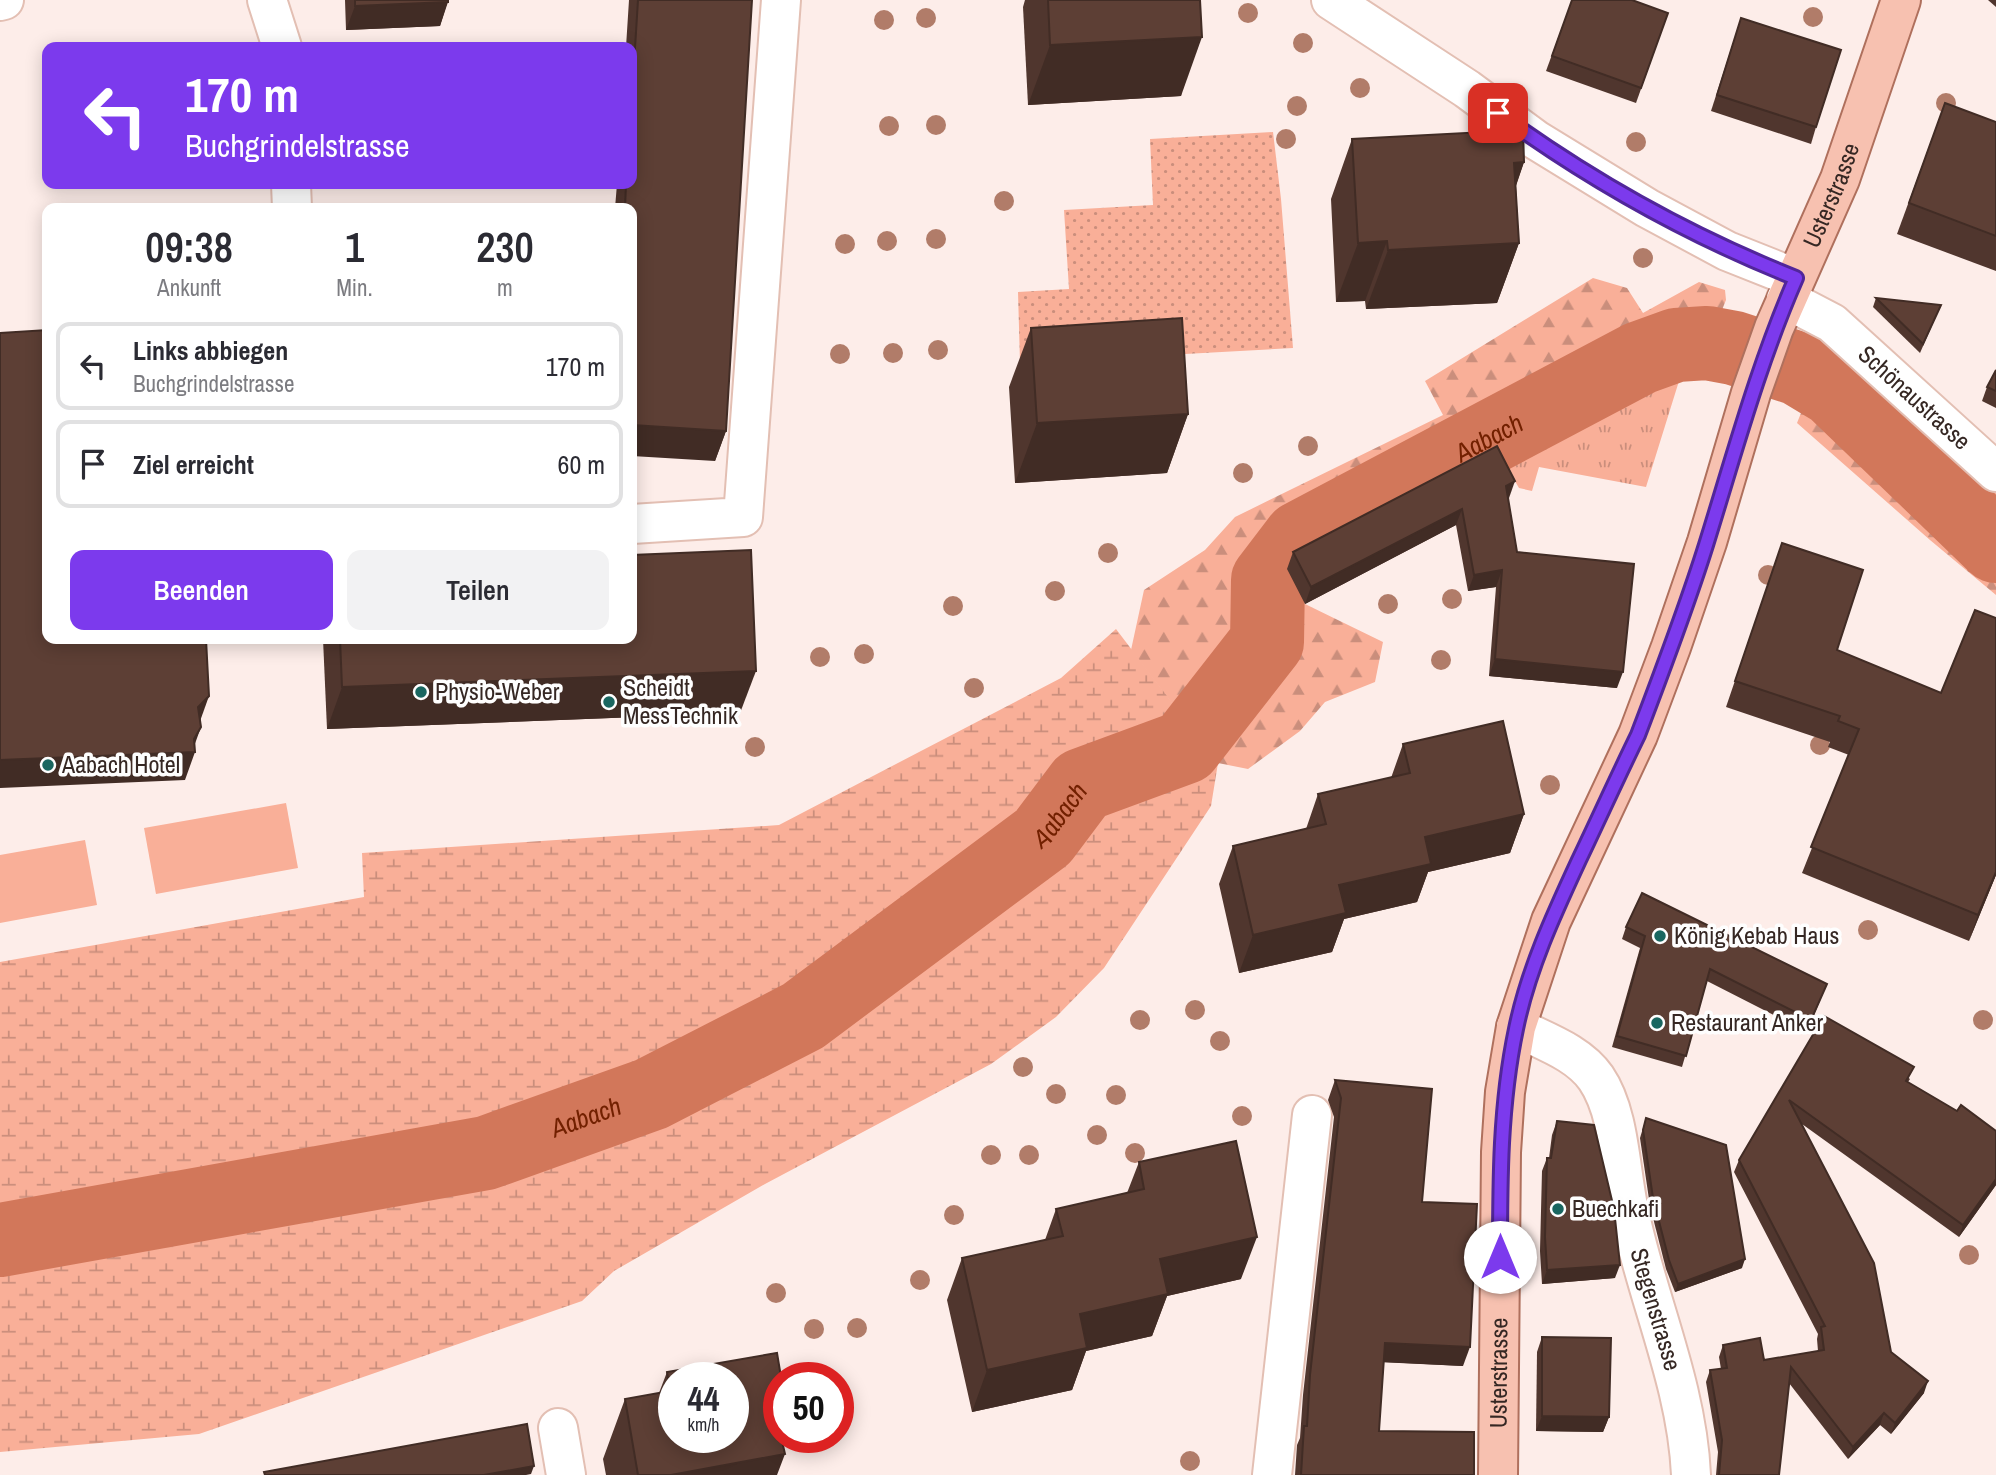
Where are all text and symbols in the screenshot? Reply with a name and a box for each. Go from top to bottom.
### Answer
text: 170 m [185,61,299,127]
icon: left [70,70,161,161]
pin [1468,83,1528,143]
icon: arrive [1479,94,1517,132]
text: Buchgrindelstrasse [185,124,410,167]
street label: Usterstrasse [1795,139,1866,252]
text: 09:38 [145,219,233,275]
text: 1 [345,219,364,275]
text: 230 [476,219,534,275]
text: Ankunft [157,272,221,303]
text: Min. [336,272,373,303]
text: m [497,272,513,303]
text: Links abbiegen [133,333,288,368]
street label: Schönaustrasse [1852,338,1978,456]
icon: left [74,347,112,385]
text: 170 m [546,349,605,384]
text: Buchgrindelstrasse [133,368,294,399]
water label: Aabach [1448,405,1529,470]
icon: arrive [74,445,112,483]
text: Ziel erreicht [133,447,254,482]
text: 60 m [558,447,605,482]
button: Beenden [70,550,333,630]
button: Teilen [347,550,609,630]
place label: Scheidt MessTechnik [623,671,738,731]
place label: Physio-Weber [435,675,560,707]
marker: Physio-Weber [413,684,429,700]
marker: Scheidt MessTechnik [601,694,617,710]
place label: Aabach Hotel [61,748,180,780]
marker: Aabach Hotel [40,757,56,773]
water label: Aabach [1025,775,1095,856]
place label: König Kebab Haus [1674,919,1839,951]
marker: König Kebab Haus [1652,928,1668,944]
place label: Restaurant Anker [1671,1006,1824,1038]
marker: Restaurant Anker [1649,1015,1665,1031]
water label: Aabach [545,1088,626,1146]
place label: Buechkafi [1572,1192,1660,1224]
marker: Buechkafi [1550,1201,1566,1217]
position arrow [1463,1220,1537,1294]
street label: Stegenstrasse [1624,1245,1690,1374]
street label: Usterstrasse [1481,1318,1514,1428]
speed limit sign: 50 [763,1362,854,1453]
text: 44 [688,1375,719,1422]
text: km/h [688,1412,720,1437]

